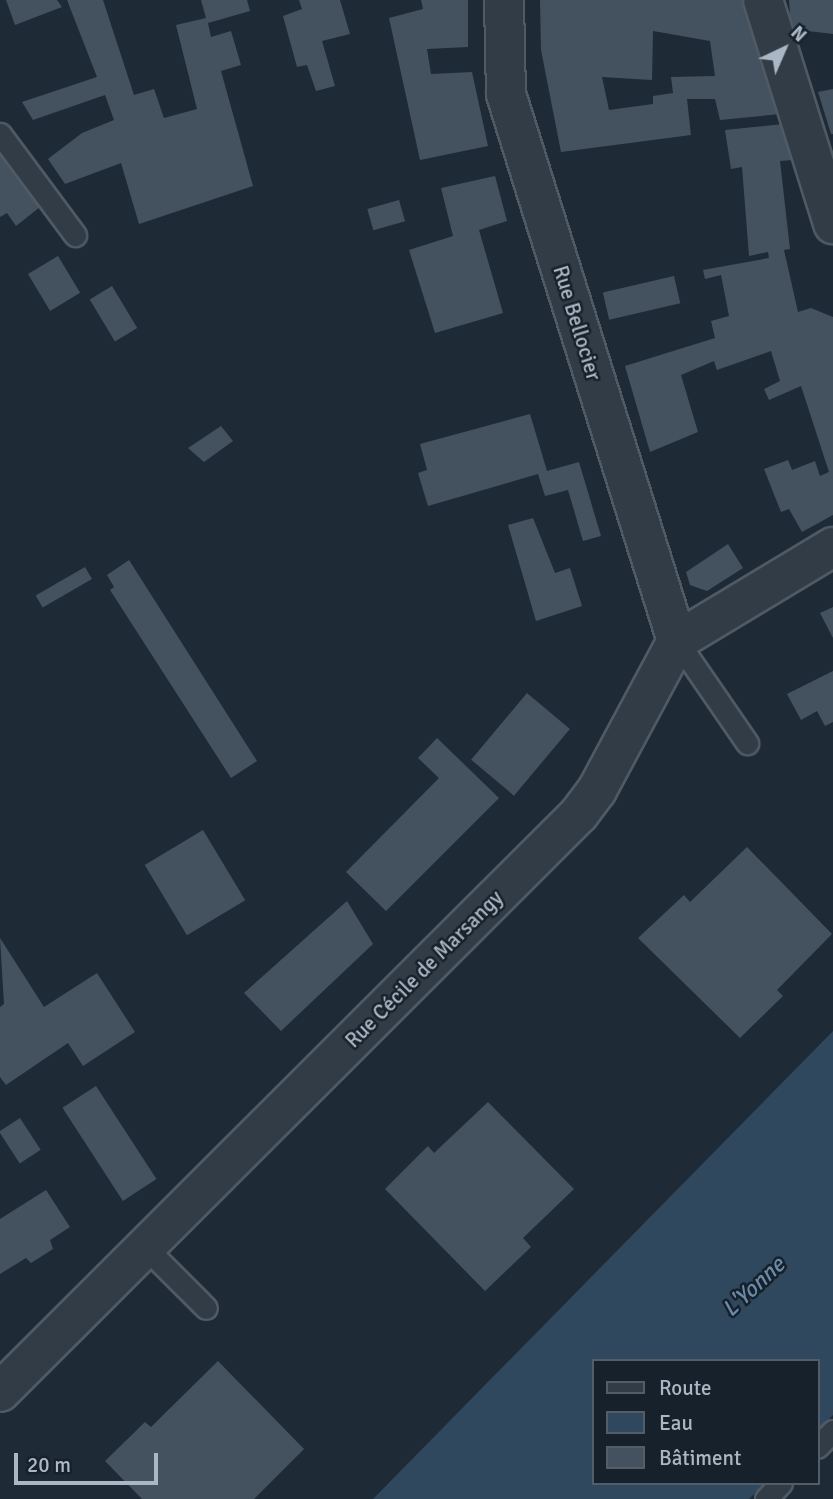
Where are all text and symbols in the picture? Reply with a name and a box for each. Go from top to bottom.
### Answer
north arrow [749,14,819,84]
text: N [785,21,812,47]
street label: Rue Bellocier [548,263,606,383]
street label: Rue Cécile de Marsangy [340,885,508,1053]
water label: L'Yonne [717,1251,791,1323]
legend [592,1359,819,1485]
text: Route [659,1375,711,1401]
text: Eau [659,1410,693,1436]
scale bar [18,1440,161,1484]
text: Bâtiment [659,1445,741,1471]
text: 20 m [27,1452,71,1478]

